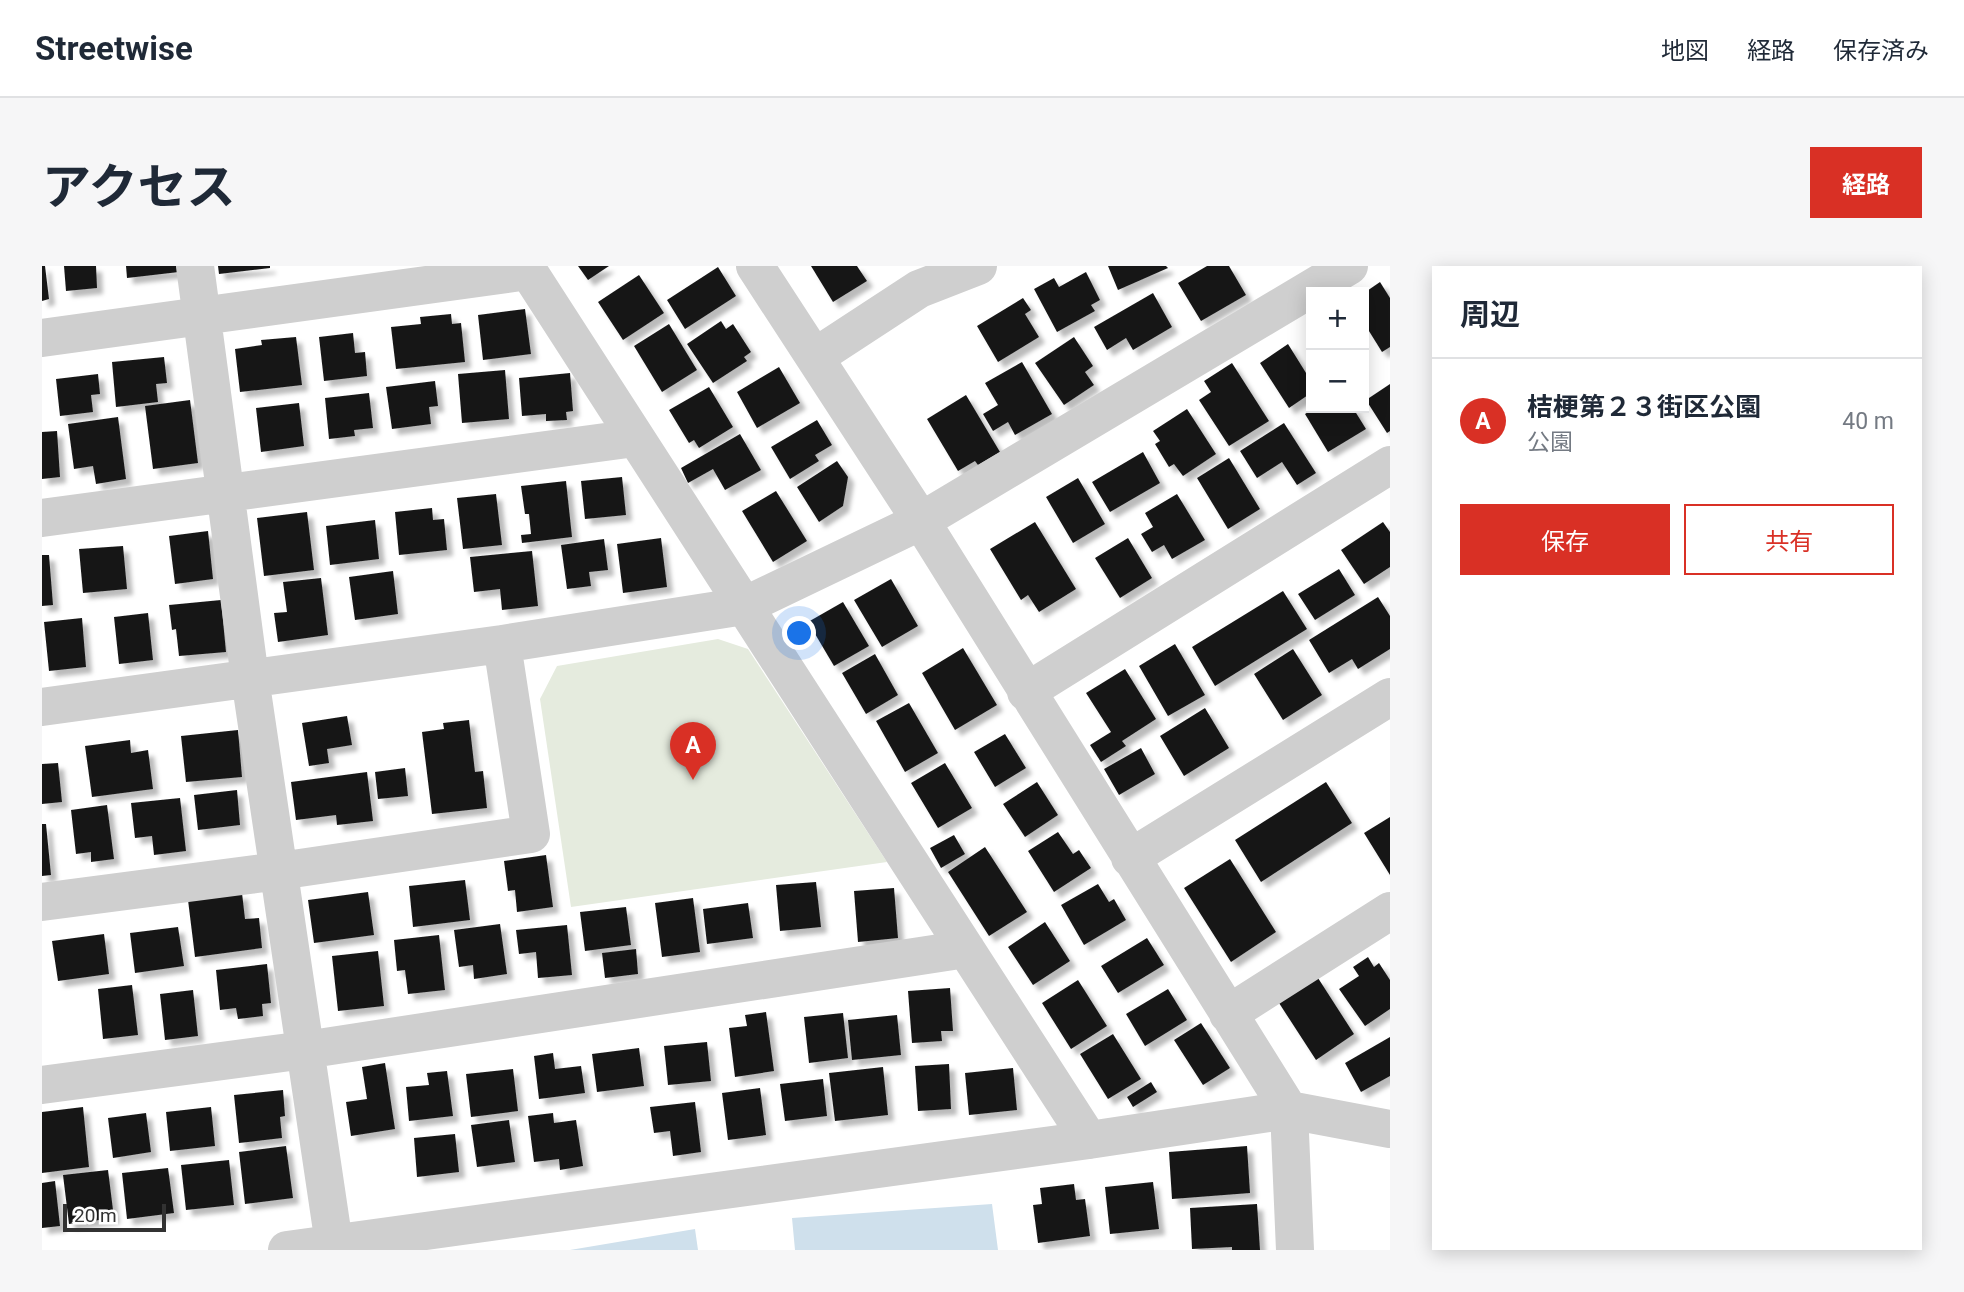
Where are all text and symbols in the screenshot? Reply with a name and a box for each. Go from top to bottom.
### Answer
text: Streetwise [35,29,193,68]
text: 地図 [1661,37,1709,65]
text: 経路 [1747,37,1795,65]
text: 保存済み [1833,37,1929,65]
button: 経路 [1810,147,1922,218]
text: アクセス [42,159,236,216]
map controls [1306,287,1369,413]
button: + [1306,287,1369,350]
text: 周辺 [1460,297,1520,332]
button: − [1306,350,1369,413]
text: 桔梗第２３街区公園 [1527,392,1761,422]
text: A [1475,408,1491,435]
text: 40 m [1842,408,1894,435]
text: 公園 [1527,429,1573,456]
button: 保存 [1460,504,1670,575]
button: 共有 [1684,504,1894,575]
your location [782,616,816,650]
pin: A [670,722,716,780]
scale bar [63,1201,166,1233]
text: 20 m [74,1204,117,1227]

